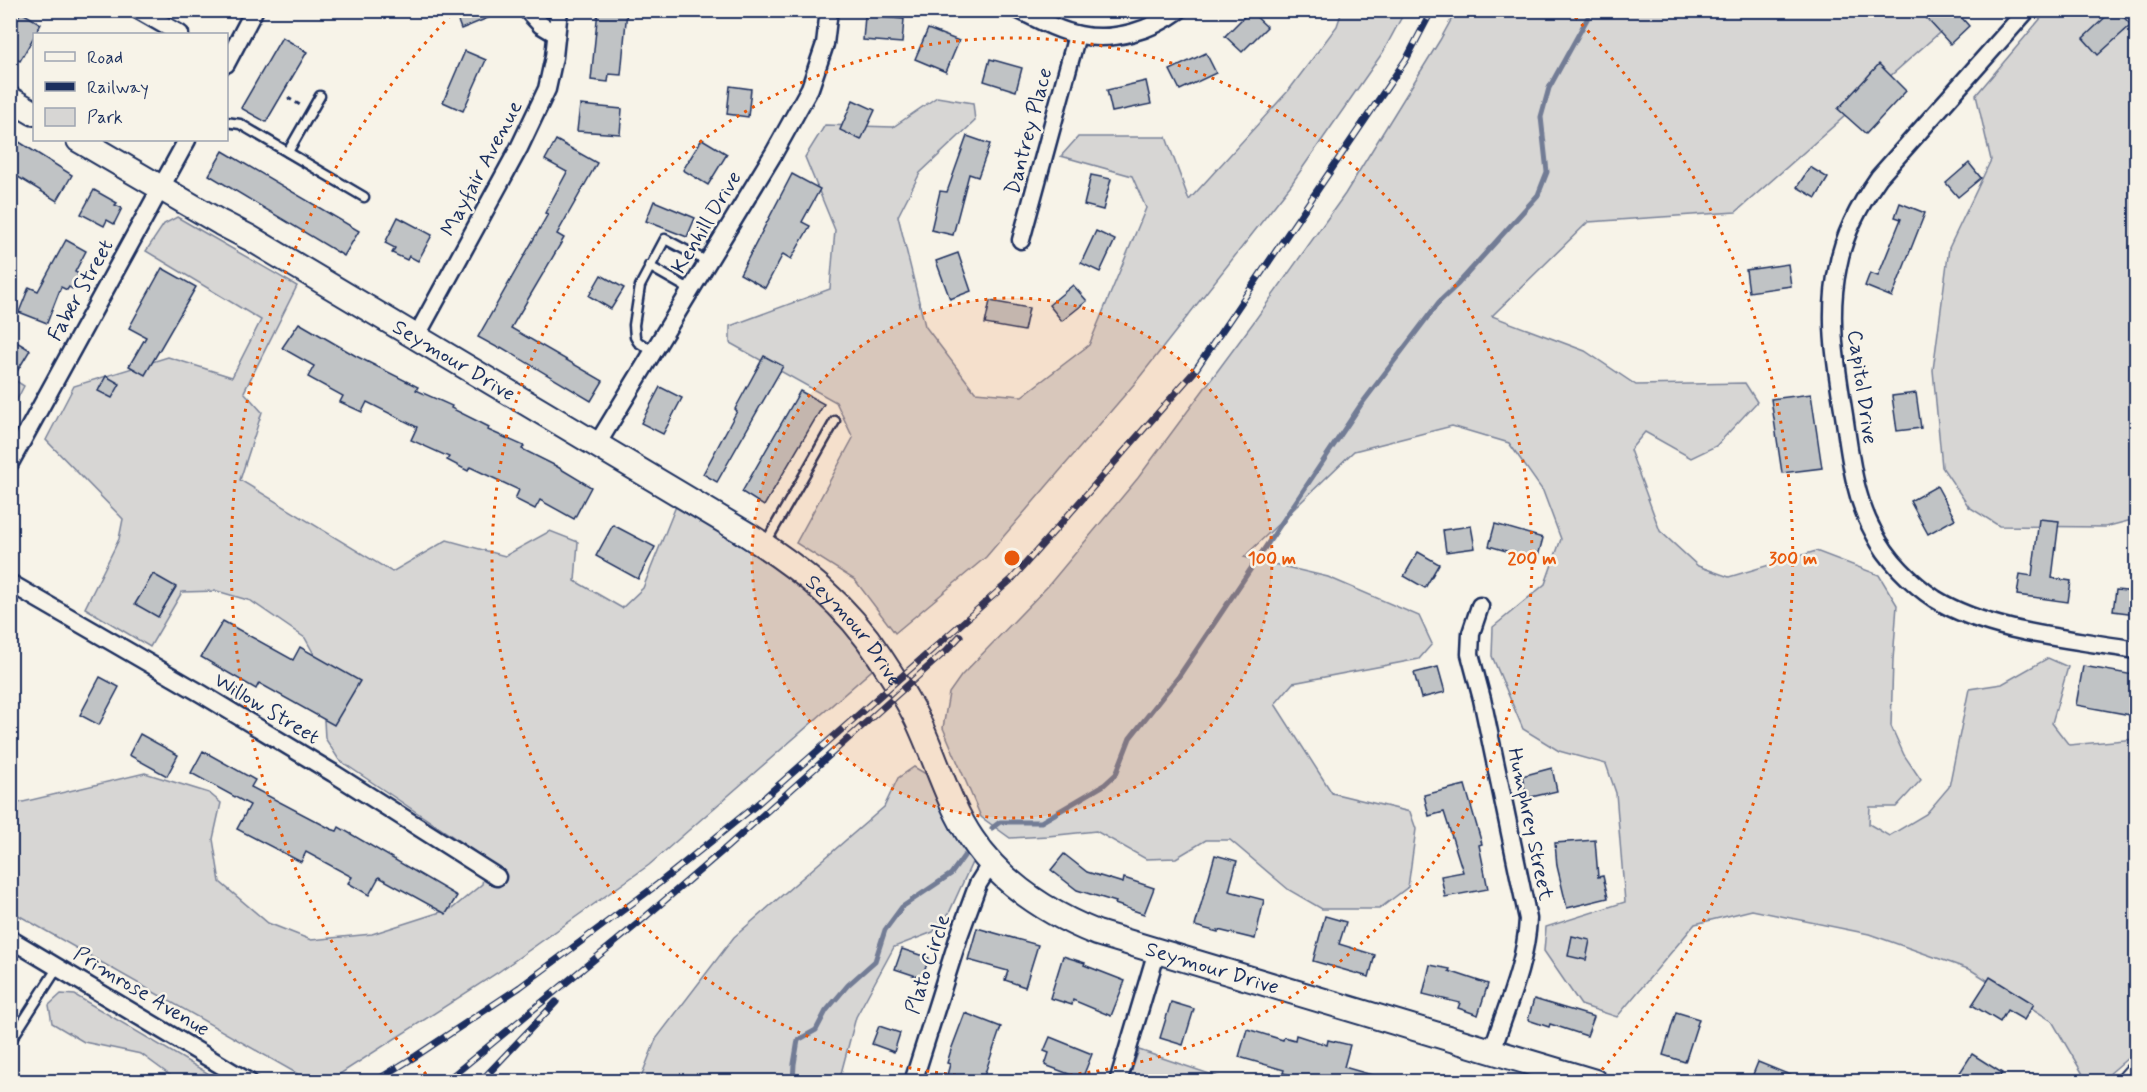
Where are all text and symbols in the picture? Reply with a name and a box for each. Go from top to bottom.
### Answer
legend [33,33,228,141]
text: Road [87,46,123,70]
street label: Dantrey Place [999,65,1059,198]
text: Railway [87,76,149,100]
street label: Mayfair Avenue [434,96,529,241]
text: Park [87,106,123,130]
street label: Kenhill Drive [665,166,749,279]
street label: Faber Street [41,234,120,346]
street label: Seymour Drive [387,313,520,408]
street label: Capitol Drive [1840,328,1884,446]
text: 100 m [1248,547,1296,571]
text: 200 m [1507,547,1557,571]
text: 300 m [1769,547,1817,571]
centre of rings [1002,548,1022,568]
street label: Seymour Drive [799,569,908,692]
street label: Willow Street [209,666,325,751]
street label: Humphrey Street [1500,745,1560,904]
street label: Plato Circle [899,911,957,1018]
street label: Seymour Drive [1142,935,1282,1002]
street label: Primrose Avenue [68,940,215,1044]

